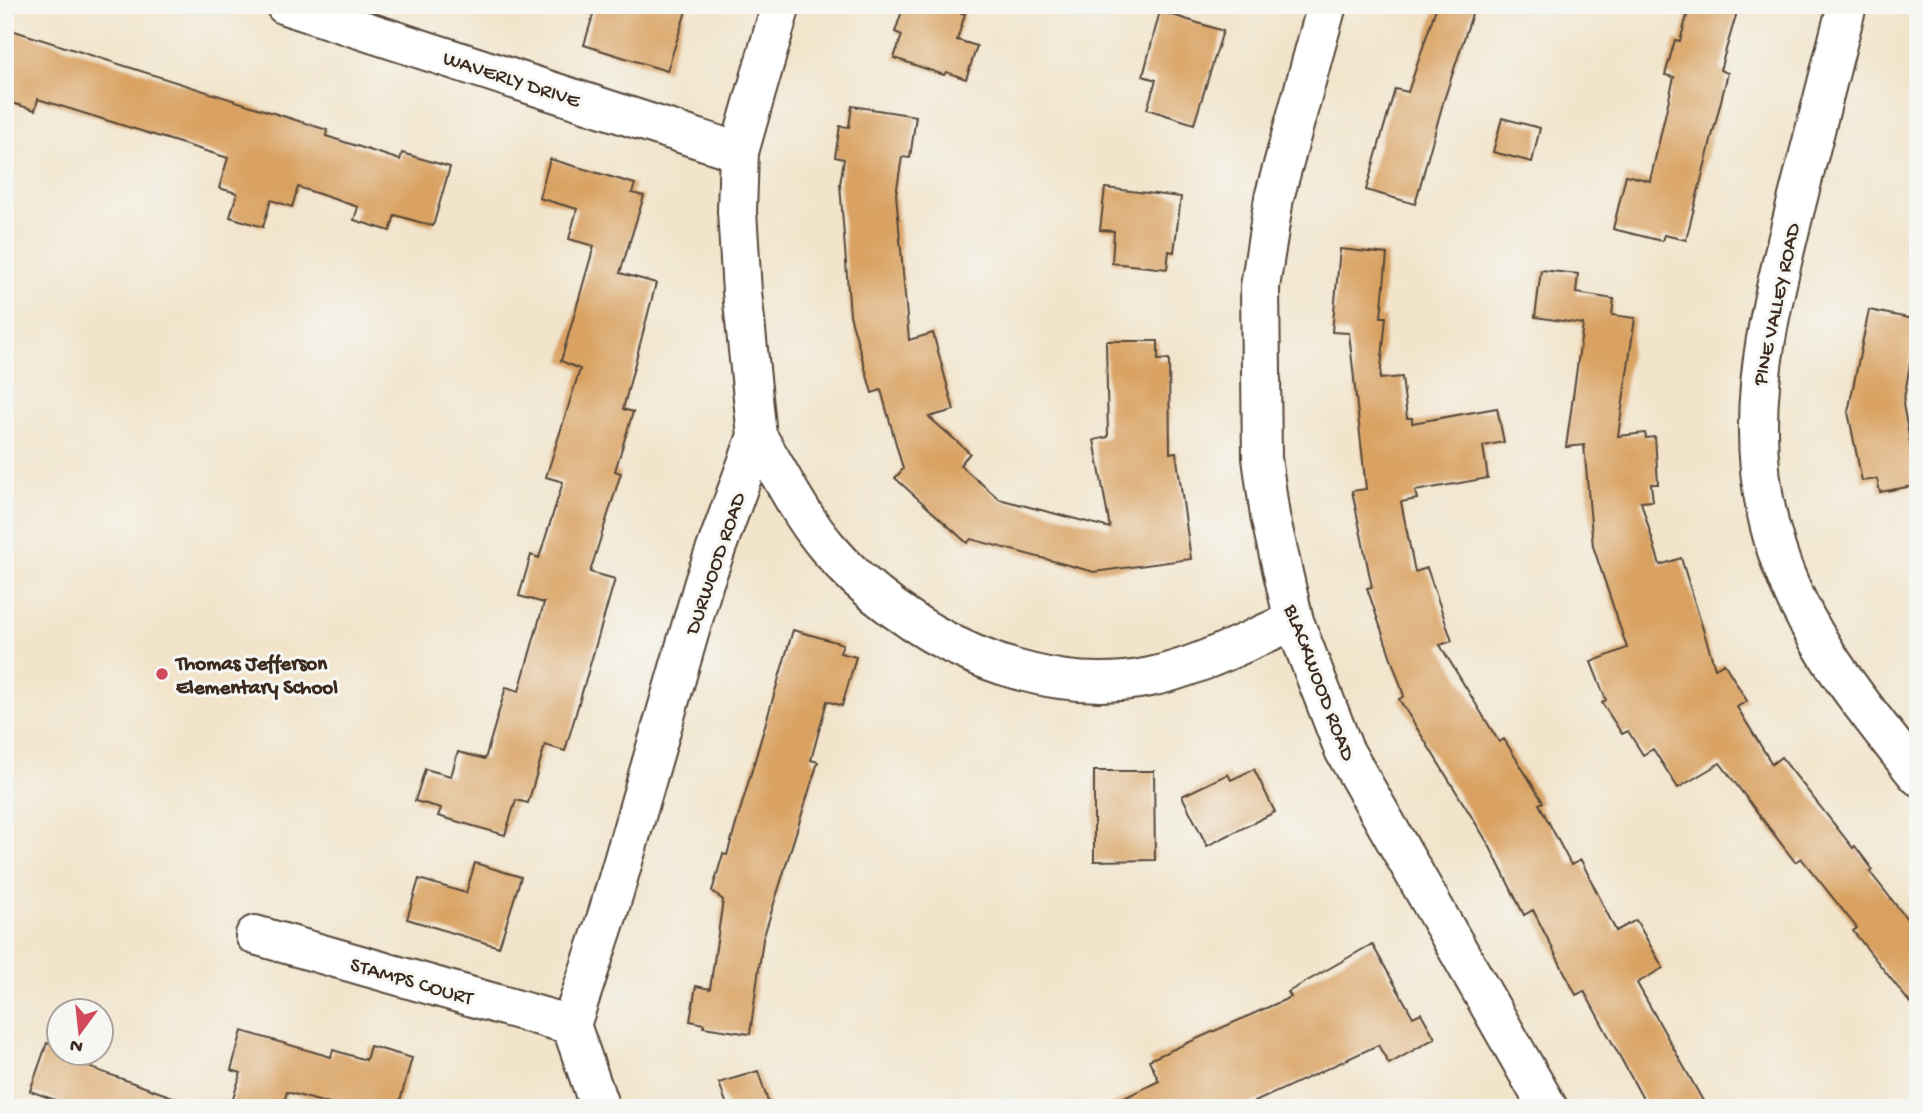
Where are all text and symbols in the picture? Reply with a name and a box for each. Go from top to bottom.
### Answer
street label: WAVERLY DRIVE [439,47,584,116]
street label: PINE VALLEY ROAD [1749,221,1808,389]
street label: DURWOOD ROAD [681,490,753,640]
street label: BLACKWOOD ROAD [1276,601,1359,765]
place label: Thomas Jefferson Elementary School [174,653,338,702]
marker: Thomas Jefferson Elementary School [154,666,170,682]
street label: STAMPS COURT [347,954,476,1013]
north arrow [46,998,116,1068]
text: N [68,1032,85,1058]

